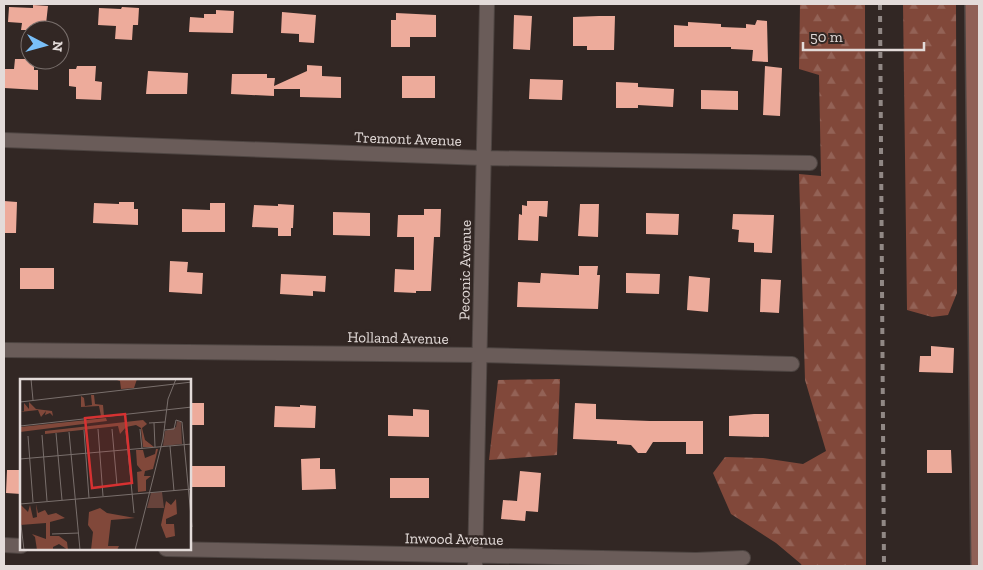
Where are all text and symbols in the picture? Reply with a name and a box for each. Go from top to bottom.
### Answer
north arrow [20,20,70,70]
scale bar [803,20,924,52]
text: 50 m [810,28,843,46]
text: N [48,40,66,53]
street label: Tremont Avenue [354,128,462,150]
street label: Peconic Avenue [455,220,475,320]
street label: Holland Avenue [347,328,449,348]
inset map [20,379,191,550]
street label: Inwood Avenue [405,529,503,549]

